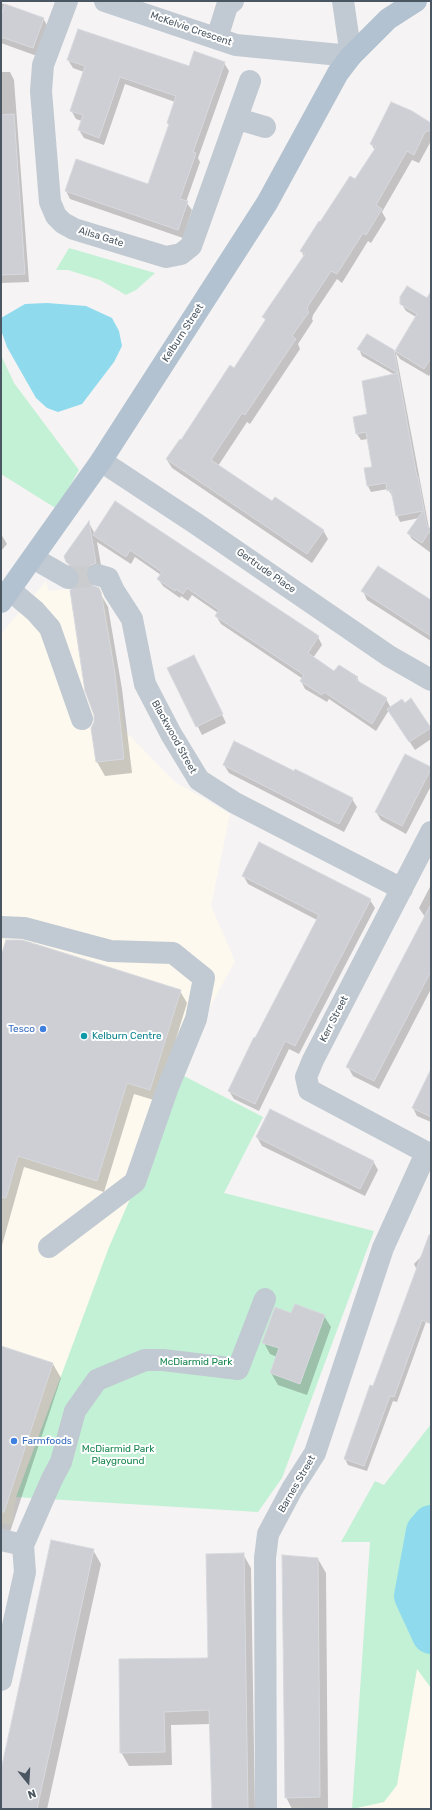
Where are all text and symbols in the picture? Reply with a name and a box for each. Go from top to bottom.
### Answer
street label: McKelvie Crescent [149,9,233,49]
street label: Ailsa Gate [77,224,125,250]
street label: Kelburn Street [160,302,206,364]
street label: Gertrude Place [234,546,298,596]
street label: Blackwood Street [149,698,199,776]
street label: Kerr Street [317,994,351,1044]
place label: Tesco [8,1023,35,1035]
marker: Tesco [38,1024,48,1034]
place label: Kelburn Centre [92,1030,161,1042]
marker: Kelburn Centre [79,1031,89,1041]
park label: McDiarmid Park [160,1356,232,1368]
place label: Farmfoods [22,1435,72,1447]
marker: Farmfoods [9,1436,19,1446]
park label: McDiarmid Park Playground [82,1443,154,1466]
street label: Barnes Street [276,1453,318,1515]
north arrow [8,1762,48,1802]
text: N [26,1786,38,1801]

